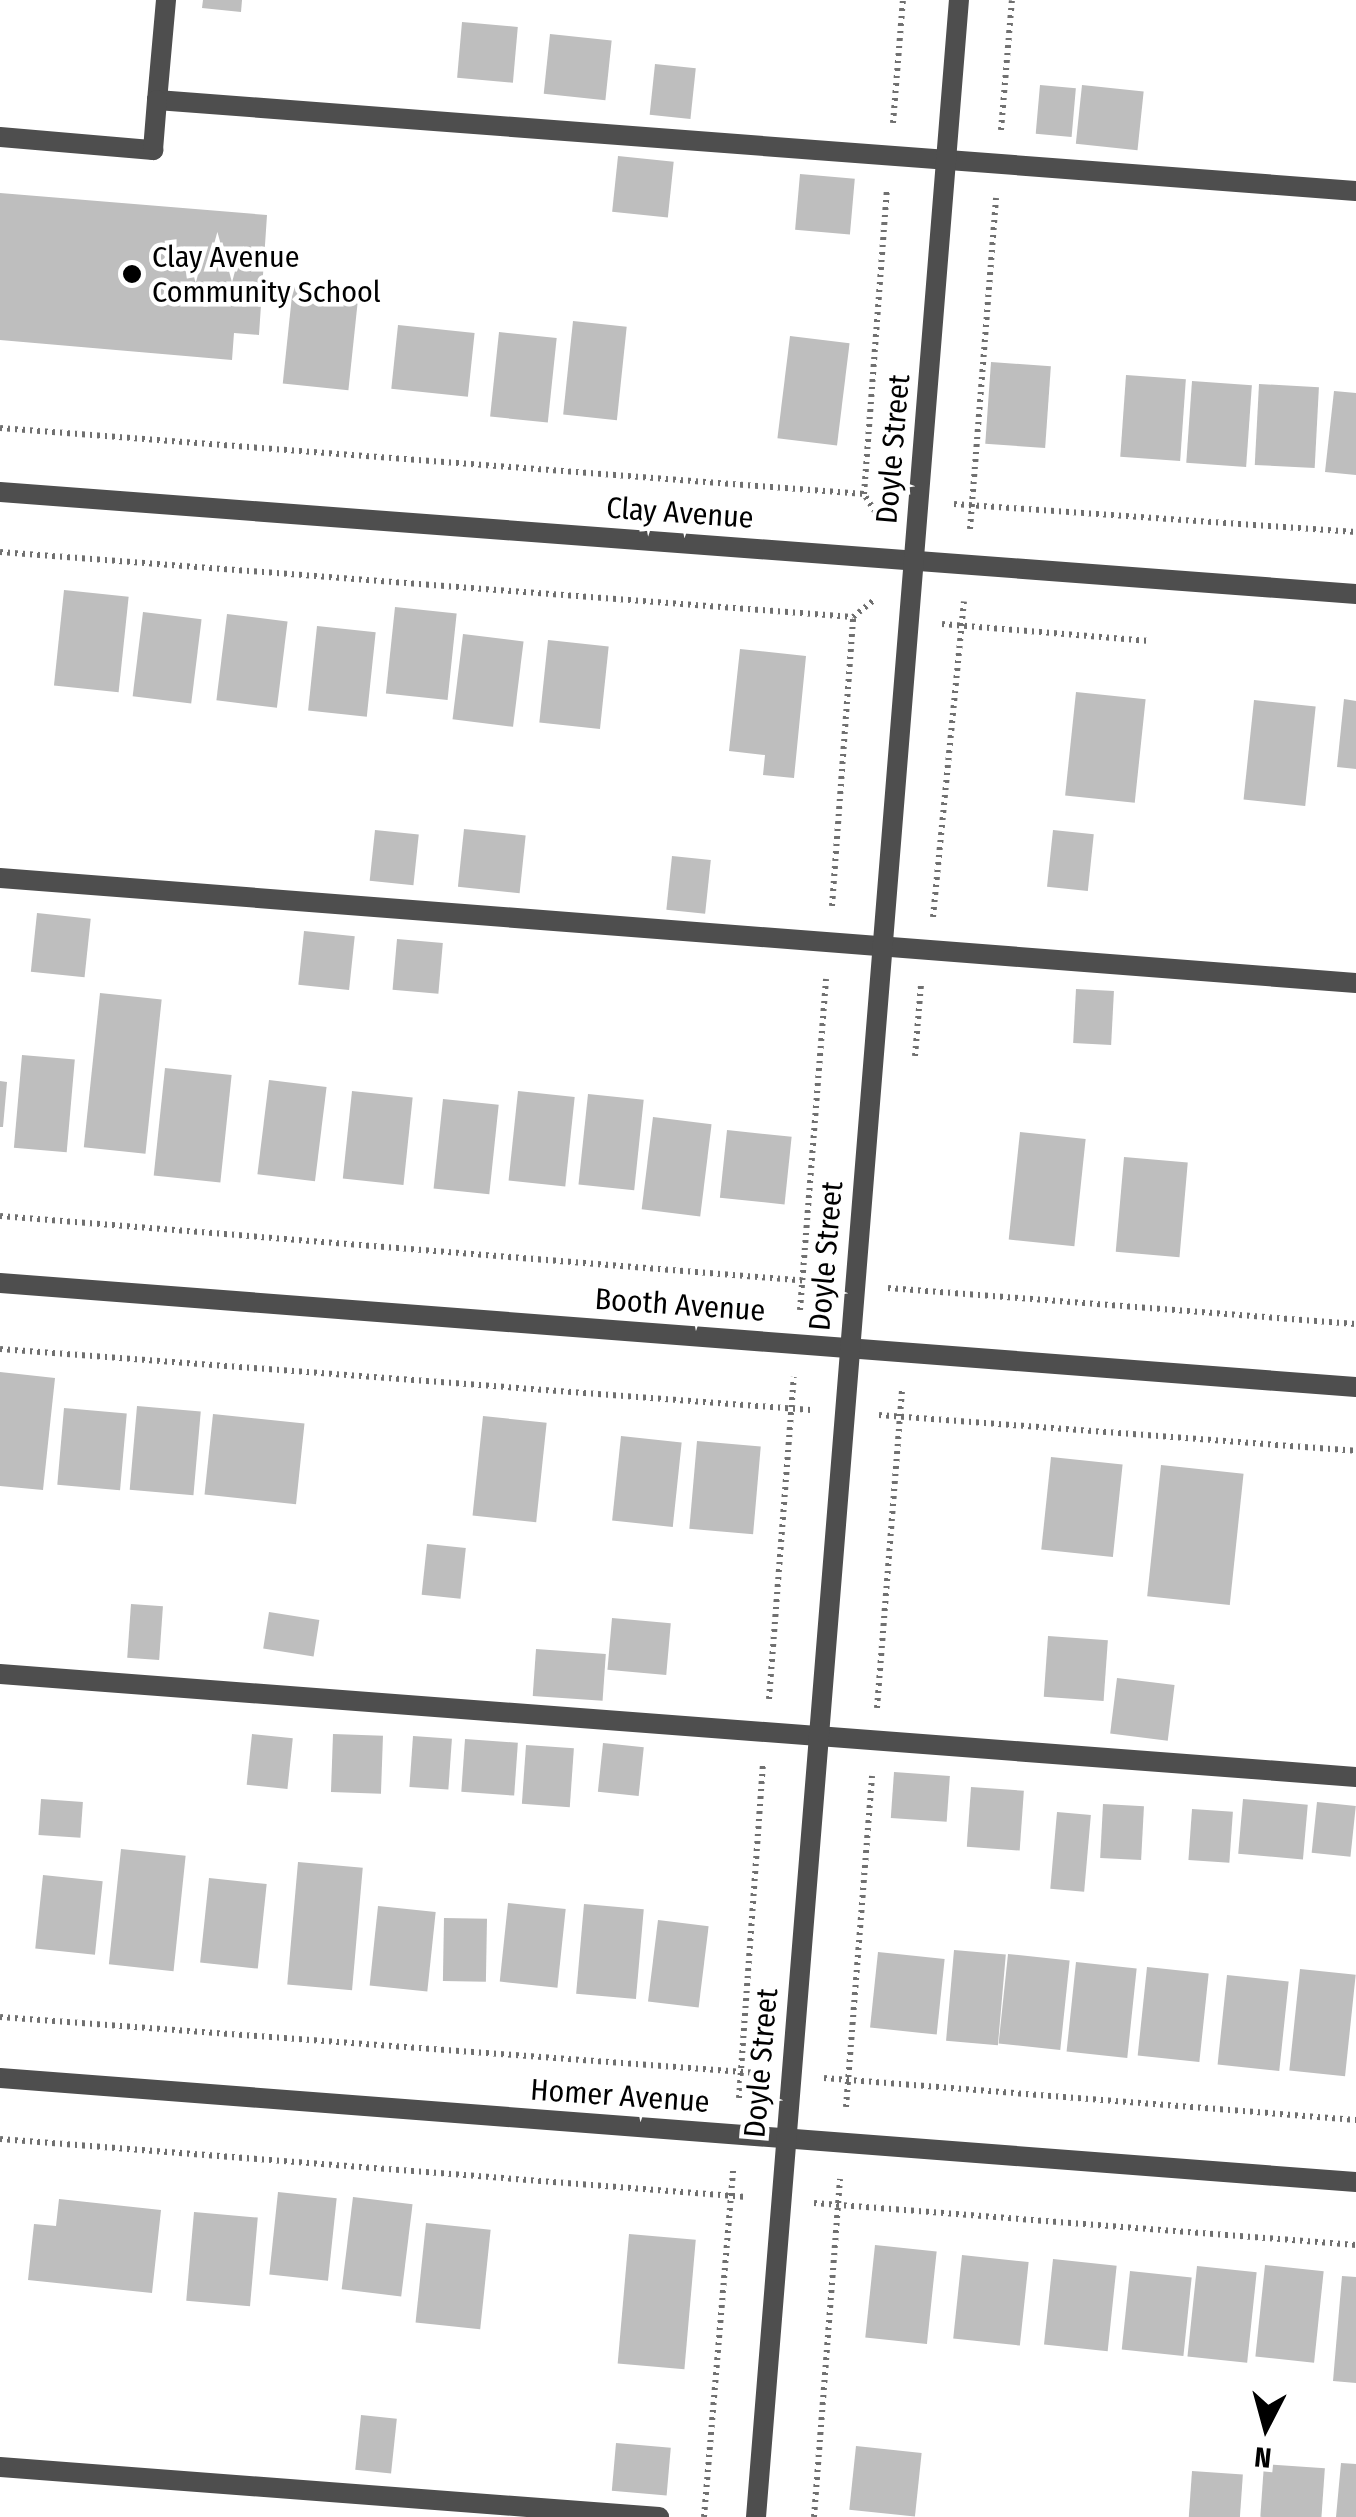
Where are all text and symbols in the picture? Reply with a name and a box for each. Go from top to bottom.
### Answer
place label: Clay Avenue Community School [152,239,381,310]
marker: Clay Avenue Community School [121,263,143,285]
street label: Doyle Street [869,373,917,525]
street label: Clay Avenue [605,490,755,536]
street label: Doyle Street [802,1180,850,1332]
street label: Booth Avenue [594,1281,766,1329]
street label: Doyle Street [737,1987,785,2139]
street label: Homer Avenue [529,2072,711,2120]
north arrow [1216,2377,1316,2477]
text: N [1253,2440,1273,2475]

